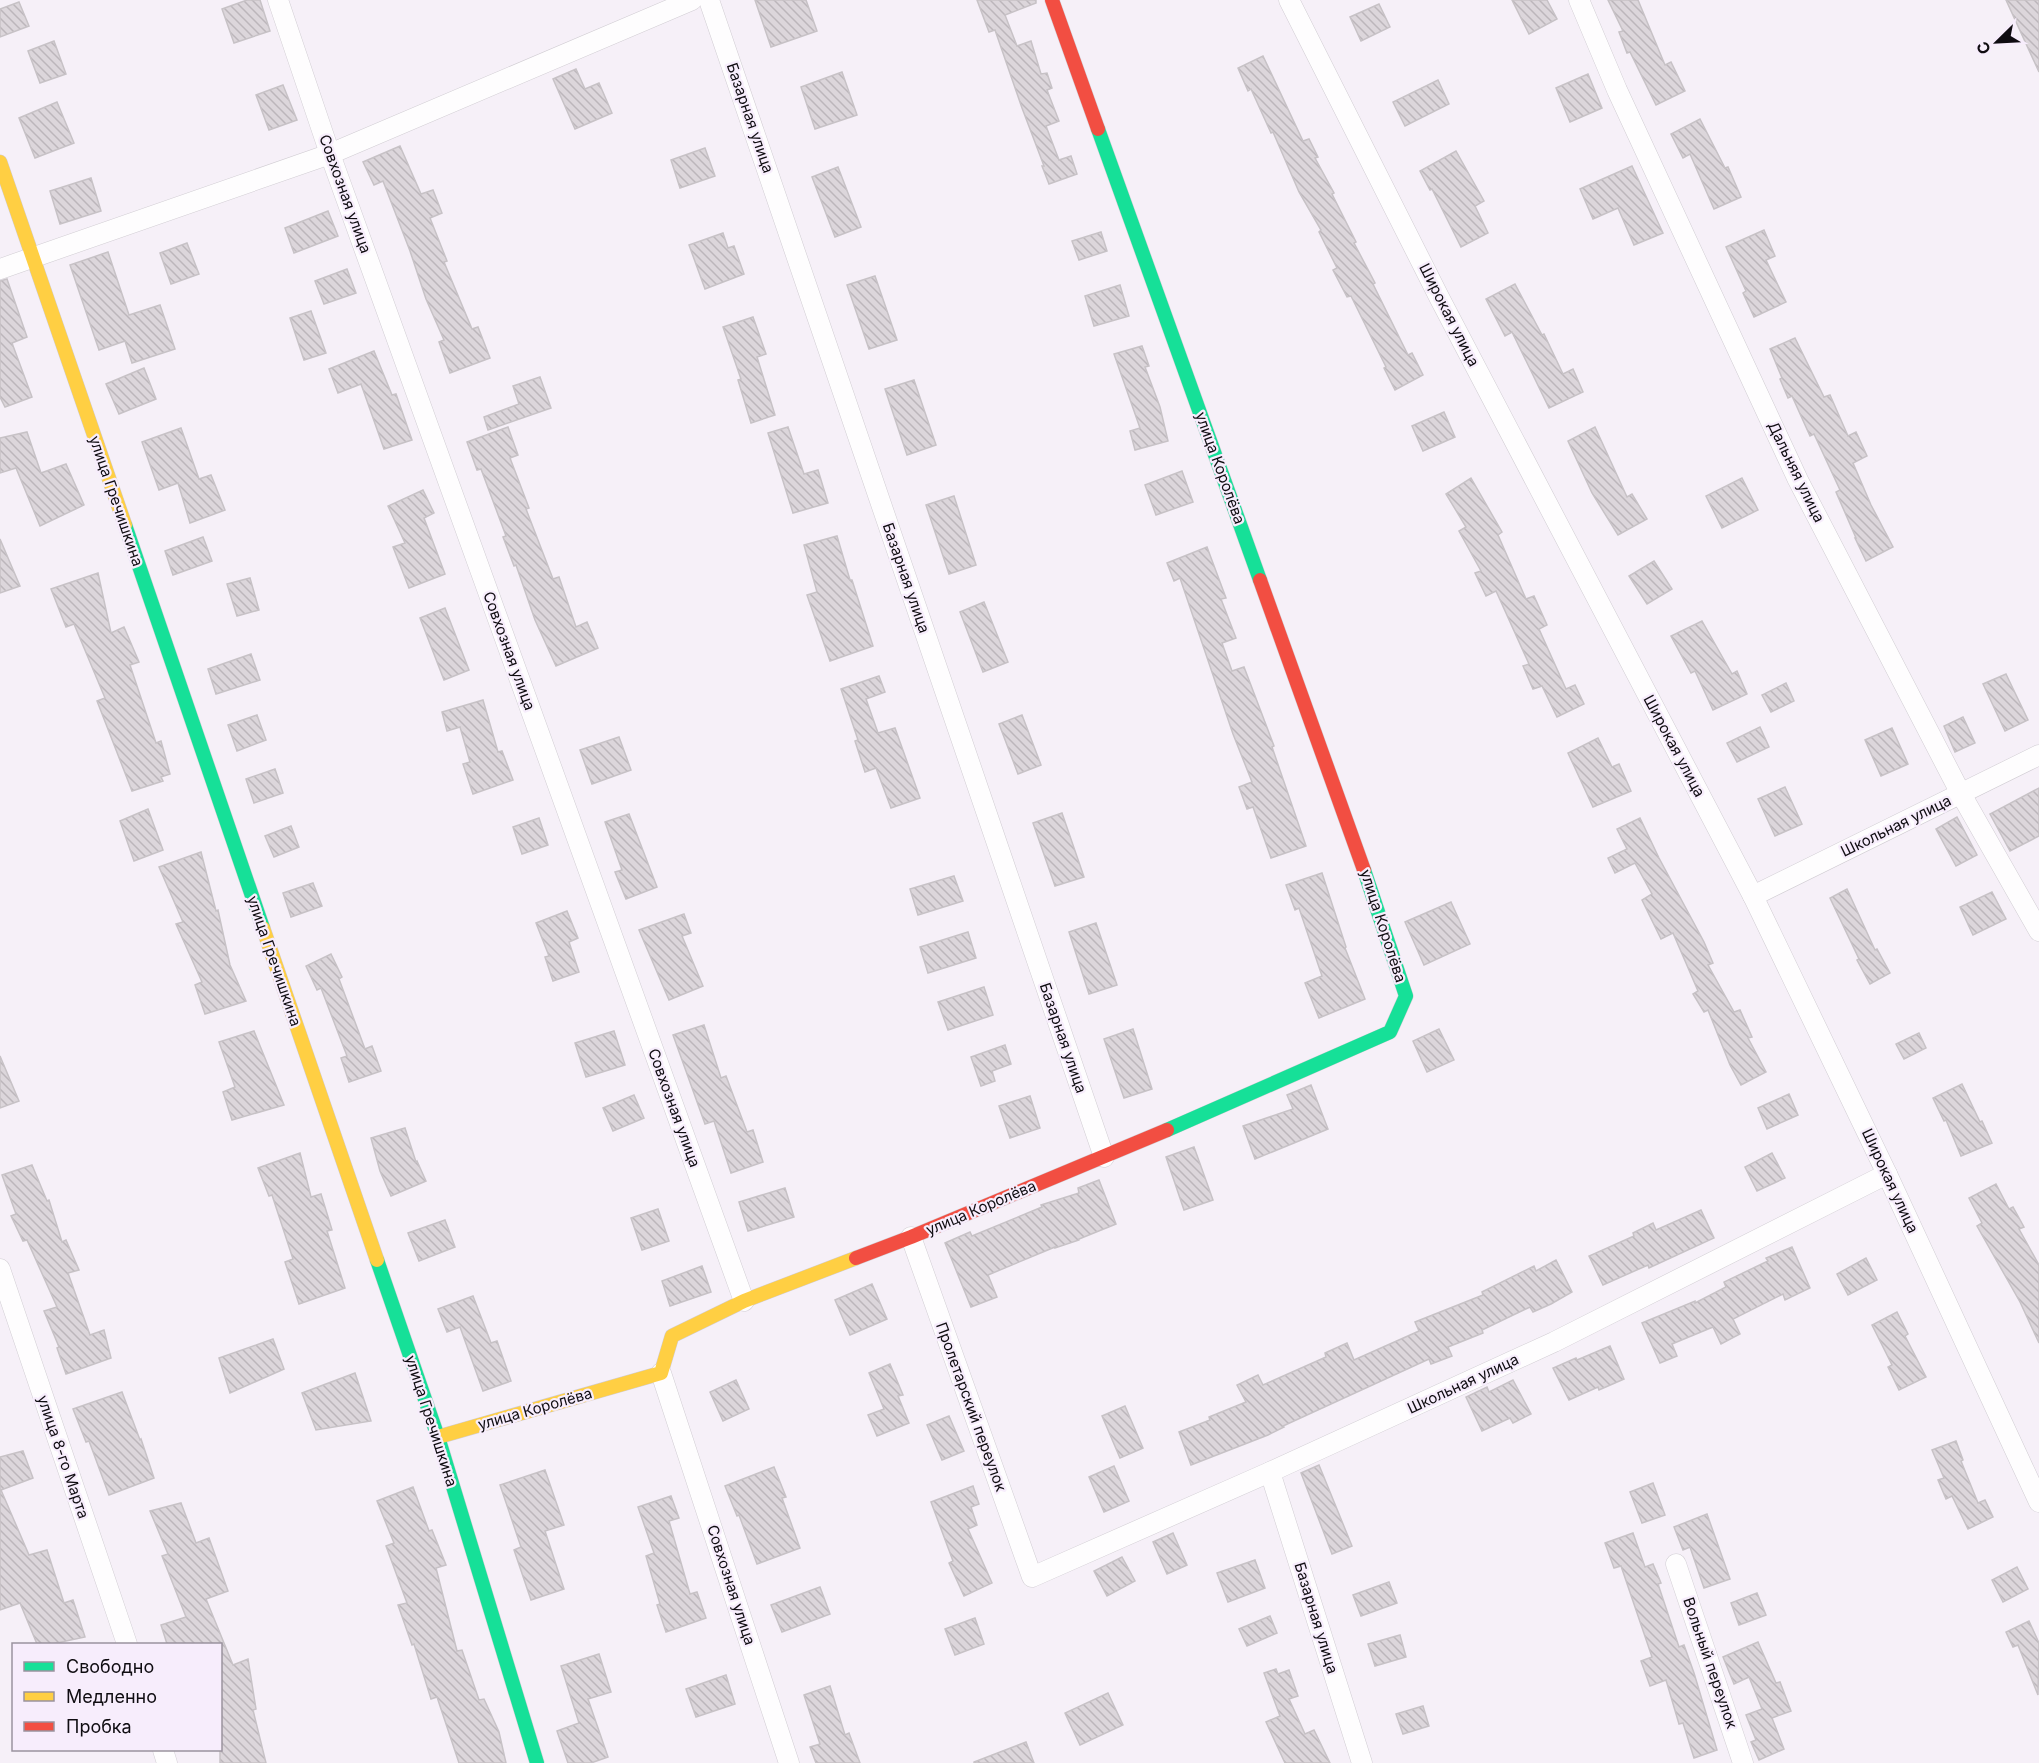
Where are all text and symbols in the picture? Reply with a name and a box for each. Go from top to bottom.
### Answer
north arrow [1967,12,2027,72]
text: С [1972,38,1995,58]
street label: Базарная улица [723,60,778,176]
street label: Совхозная улица [315,132,376,256]
street label: Широкая улица [1415,260,1484,369]
street label: улица Королёва [1191,409,1250,526]
street label: Дальняя улица [1764,418,1829,525]
street label: улица Гречишкина [85,433,148,569]
street label: Базарная улица [879,520,934,636]
street label: Совхозная улица [479,589,540,713]
street label: Широкая улица [1639,691,1709,800]
street label: Школьная улица [1837,791,1954,861]
street label: улица Королёва [1356,867,1411,985]
street label: улица Гречишкина [243,893,306,1029]
street label: Базарная улица [1036,980,1091,1096]
street label: Совхозная улица [644,1046,705,1170]
street label: Широкая улица [1858,1126,1923,1236]
street label: улица Королёва [923,1176,1039,1239]
street label: Пролетарский переулок [932,1320,1011,1494]
street label: Школьная улица [1404,1349,1521,1418]
street label: улица Гречишкина [401,1353,462,1489]
street label: улица Королёва [476,1383,594,1434]
street label: улица 8-го Марта [33,1393,93,1521]
street label: Совхозная улица [703,1522,760,1647]
street label: Базарная улица [1290,1560,1342,1676]
street label: Вольный переулок [1679,1595,1742,1731]
legend [12,1643,222,1751]
text: Свободно [66,1656,154,1677]
text: Медленно [66,1686,157,1707]
text: Пробка [66,1716,132,1737]

